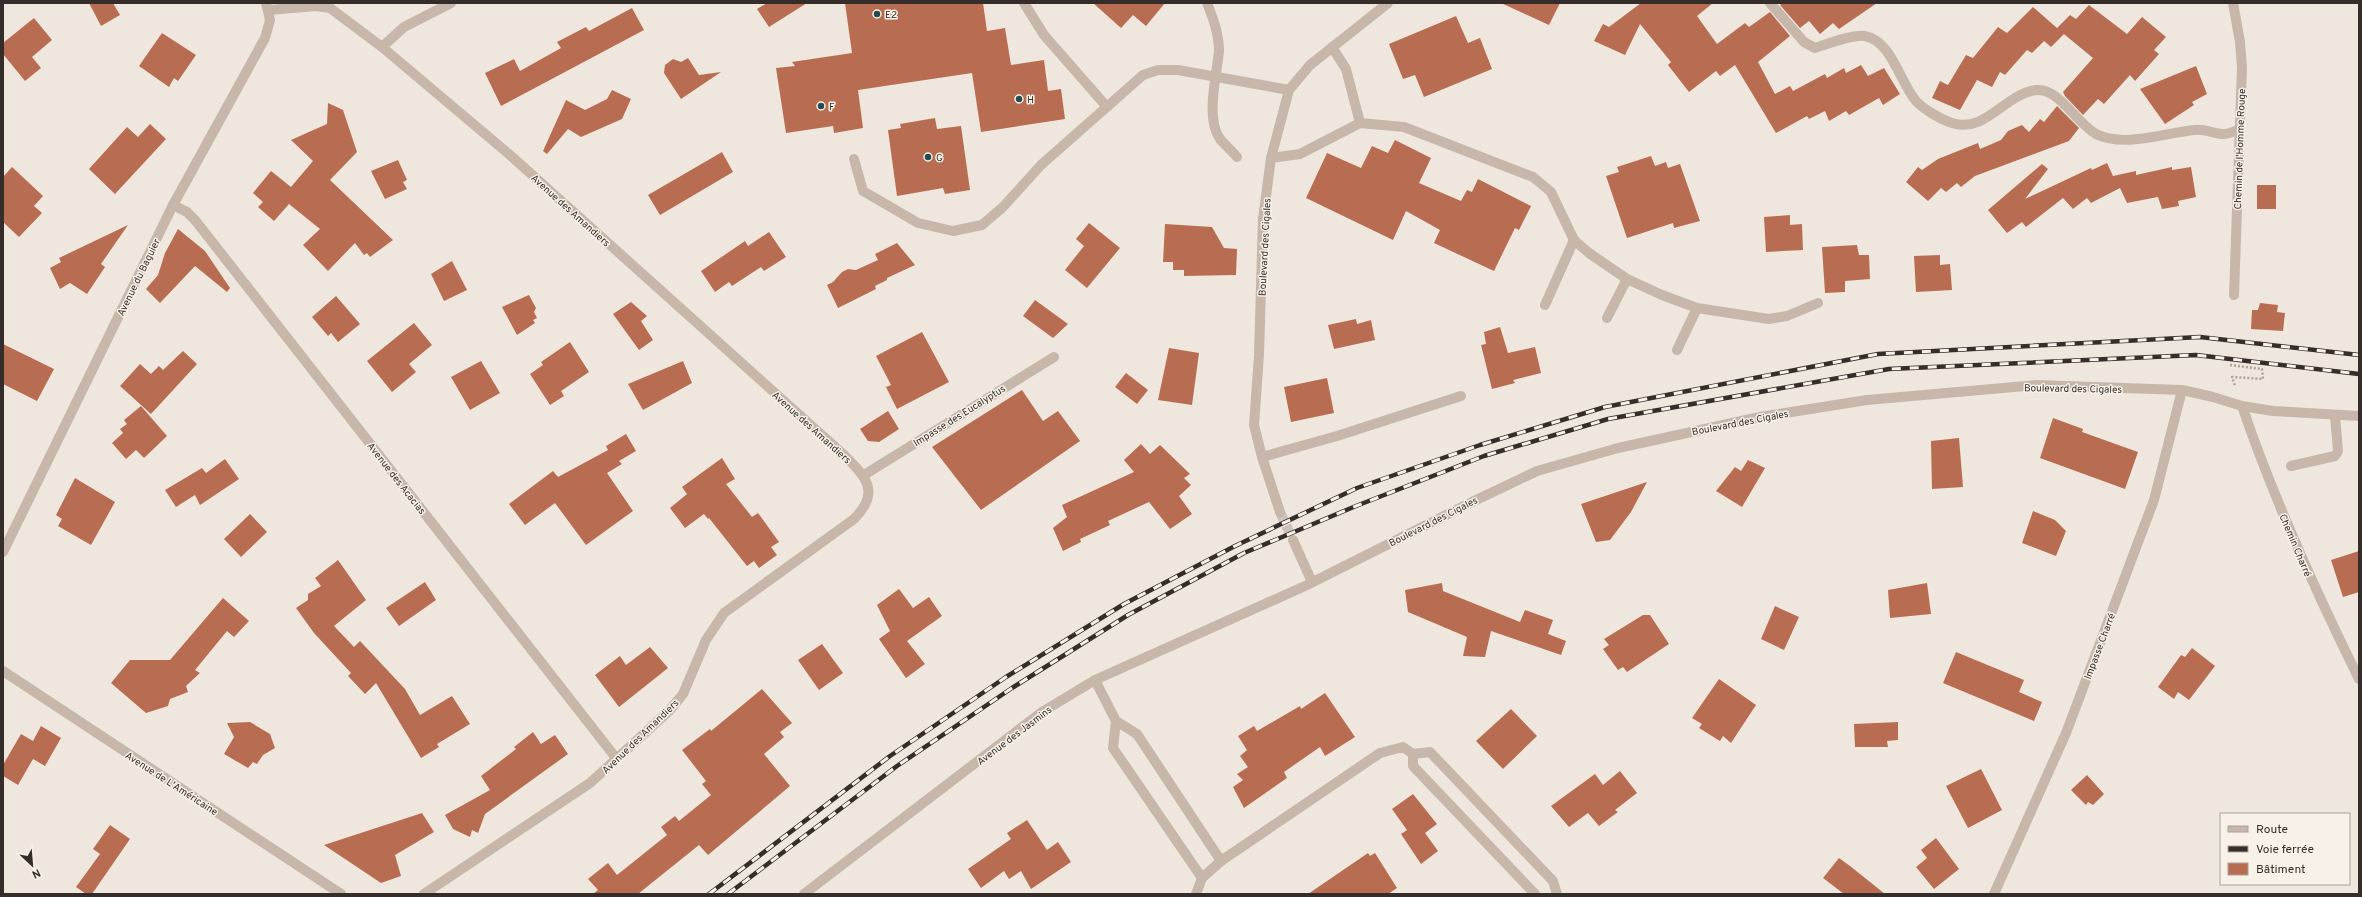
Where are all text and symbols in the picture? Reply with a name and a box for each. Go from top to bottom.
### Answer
marker: E2 [872,9,882,19]
place label: E2 [885,9,897,22]
street label: Chemin de l'Homme Rouge [2232,88,2249,210]
marker: H [1014,94,1024,104]
place label: H [1027,94,1034,107]
marker: F [816,101,826,111]
place label: F [829,101,835,114]
marker: G [923,152,933,162]
place label: G [936,152,943,165]
street label: Avenue des Amandiers [528,172,612,250]
street label: Boulevard des Cigales [1256,197,1275,296]
street label: Avenue du Baguier [115,237,164,319]
street label: Impasse des Eucalyptus [911,382,1009,450]
street label: Boulevard des Cigales [2024,382,2122,397]
street label: Avenue des Amandiers [769,389,853,467]
street label: Boulevard des Cigales [1691,408,1790,439]
street label: Avenue des Acacias [364,440,428,518]
street label: Boulevard des Cigales [1387,494,1481,550]
street label: Chemin Charré [2276,512,2314,579]
street label: Impasse Charré [2082,612,2119,681]
street label: Avenue des Amandiers [600,697,682,777]
street label: Avenue des Jasmins [975,704,1055,769]
street label: Avenue de L'Américaine [122,749,220,819]
legend [2220,813,2350,885]
text: Route [2256,822,2288,838]
text: Voie ferrée [2256,842,2314,858]
north arrow [12,845,52,885]
text: Bâtiment [2256,862,2306,878]
text: N [29,865,43,881]

